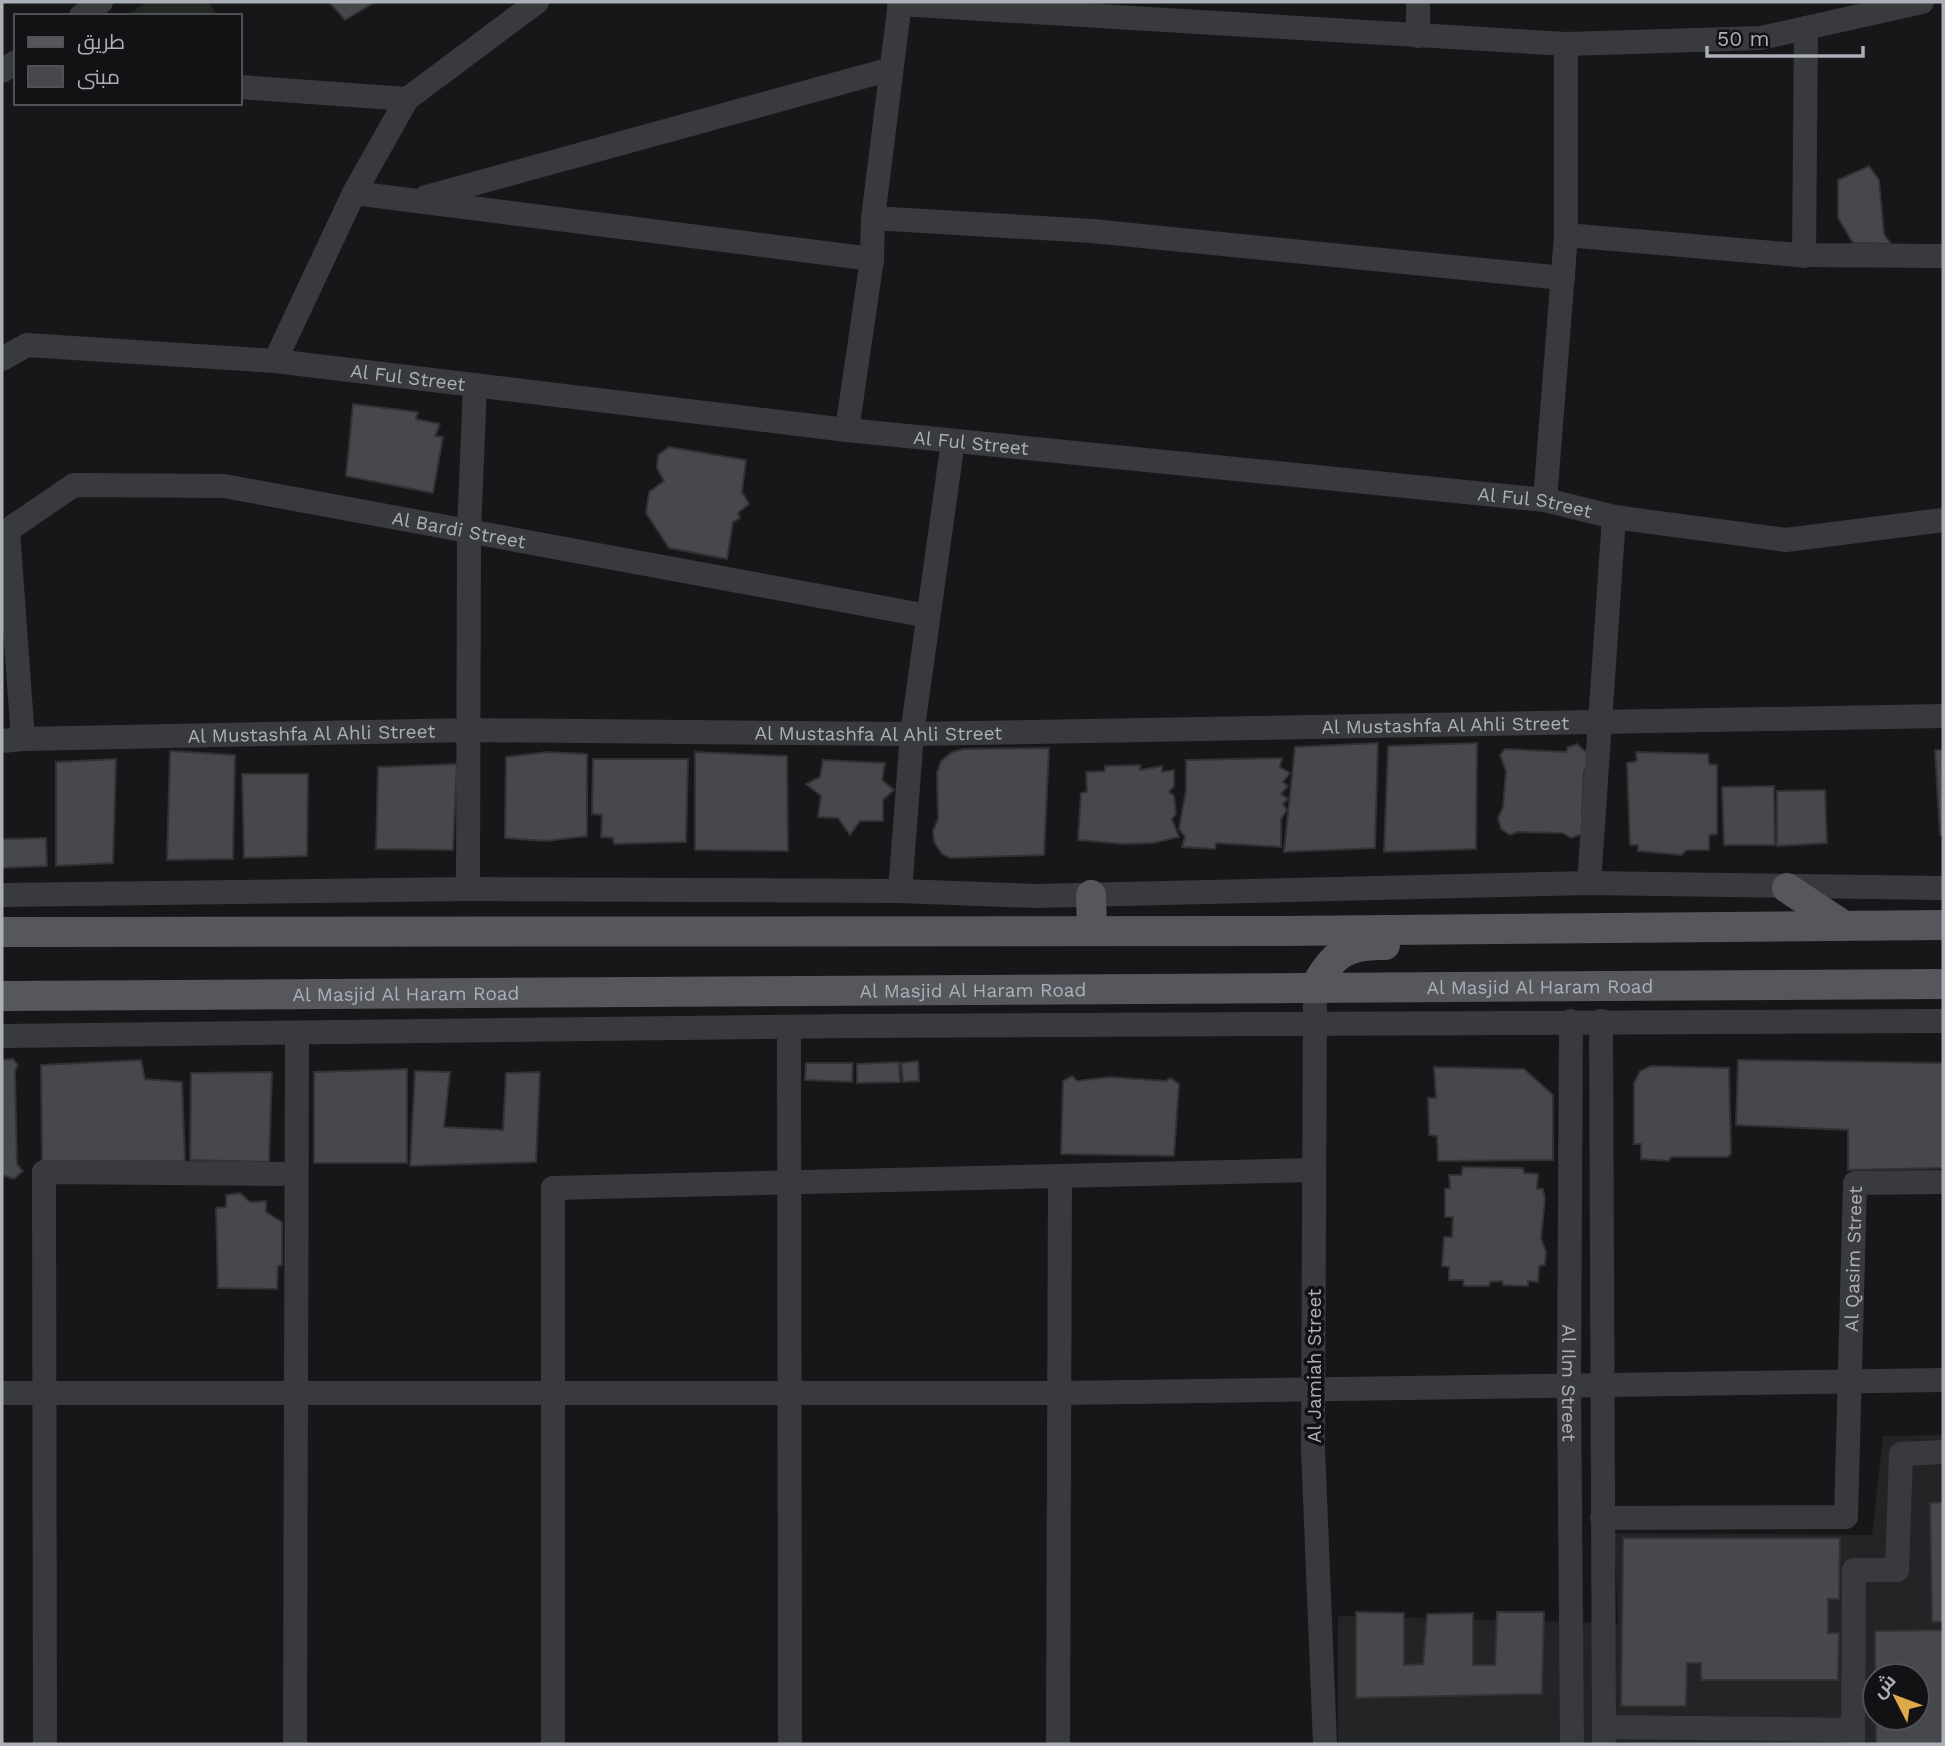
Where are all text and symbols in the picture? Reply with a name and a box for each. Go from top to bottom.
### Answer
legend [14,14,242,105]
scale bar [1707,14,1863,58]
text: 50 m [1717,26,1769,51]
text: طريق [77,29,125,55]
text: مبنى [77,64,120,90]
street label: Al Ful Street [349,359,467,395]
street label: Al Ful Street [912,425,1030,460]
street label: Al Ful Street [1477,482,1594,523]
street label: Al Bardi Street [390,506,528,553]
street label: Al Mustashfa Al Ahli Street [1321,711,1569,738]
street label: Al Mustashfa Al Ahli Street [187,719,436,747]
street label: Al Mustashfa Al Ahli Street [754,721,1002,746]
street label: Al Masjid Al Haram Road [1426,974,1654,999]
street label: Al Masjid Al Haram Road [859,978,1087,1002]
street label: Al Masjid Al Haram Road [292,981,520,1006]
street label: Al Qasim Street [1839,1186,1866,1332]
street label: Al Jamiah Street [1303,1289,1326,1443]
street label: Al Ilm Street [1557,1324,1581,1442]
north arrow [1861,1662,1931,1732]
text: ش [1867,1669,1900,1703]

